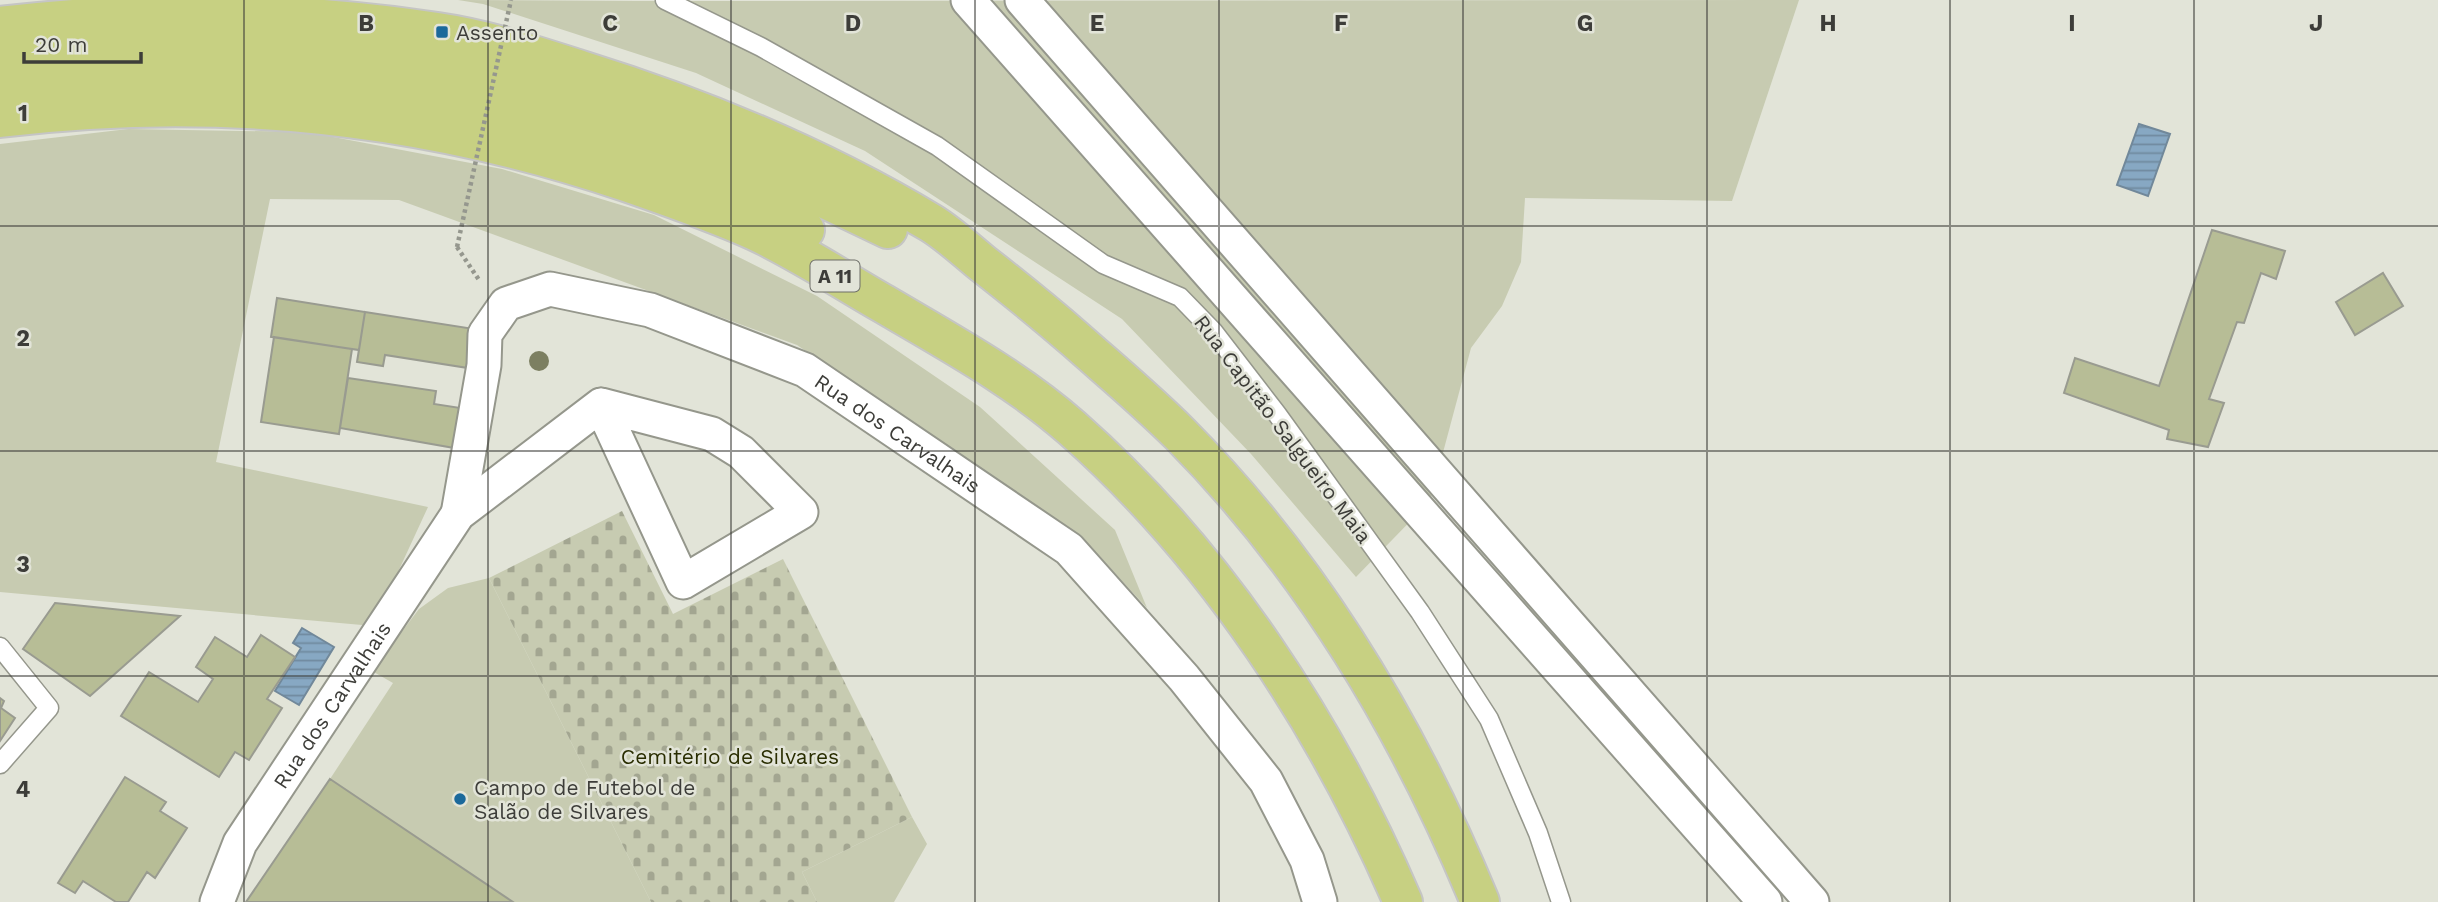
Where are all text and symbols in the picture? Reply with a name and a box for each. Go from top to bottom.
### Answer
text: B [358,10,374,37]
text: C [602,10,618,37]
text: D [845,10,861,37]
text: E [1090,10,1104,37]
text: F [1334,10,1348,37]
text: G [1577,10,1593,37]
text: H [1819,10,1837,37]
text: I [2068,10,2076,37]
text: J [2309,10,2323,37]
place label: Assento [456,20,538,45]
scale bar [24,21,142,65]
marker: Assento [434,24,450,40]
text: 20 m [35,32,87,57]
text: 1 [18,100,28,127]
road number: A 11 [810,260,860,292]
street label: Rua Capitão Salgueiro Maia [1189,310,1377,548]
text: 2 [16,325,30,352]
street label: Rua dos Carvalhais [810,368,986,498]
text: 3 [16,551,30,578]
street label: Rua dos Carvalhais [267,617,396,793]
park label: Cemitério de Silvares [621,744,839,769]
place label: Campo de Futebol de Salão de Silvares [474,775,695,824]
text: 4 [16,776,31,803]
marker: Campo de Futebol de Salão de Silvares [452,791,468,807]

